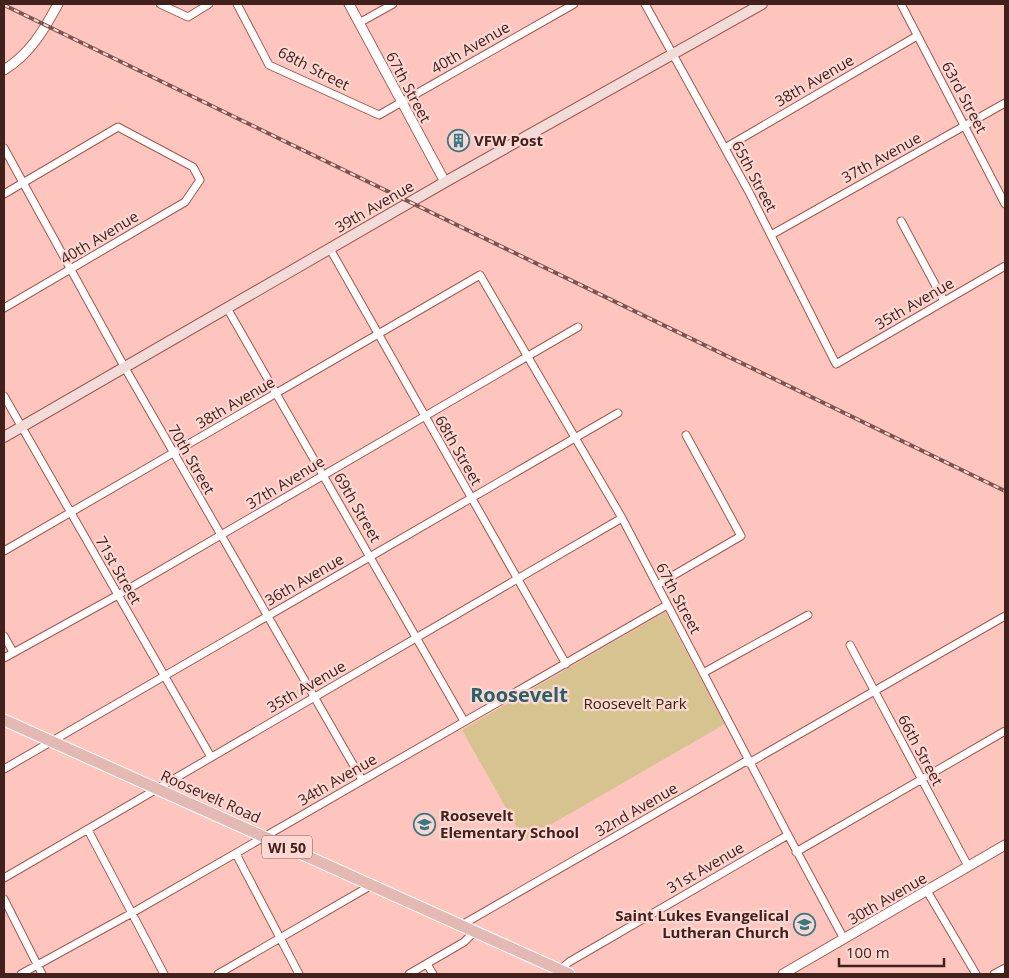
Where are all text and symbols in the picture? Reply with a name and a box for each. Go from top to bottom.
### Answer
street label: 40th Avenue [427,16,513,78]
street label: 68th Street [275,41,353,95]
street label: 67th Street [382,48,436,126]
street label: 38th Avenue [771,49,857,111]
street label: 63rd Street [938,58,992,136]
street label: 37th Avenue [838,127,924,187]
building icon: VFW Post [446,128,470,152]
place label: VFW Post [474,130,544,150]
street label: 65th Street [728,137,782,215]
street label: 39th Avenue [331,175,417,237]
street label: 40th Avenue [56,206,142,268]
street label: 35th Avenue [871,272,957,334]
street label: 38th Avenue [192,371,278,433]
street label: 68th Street [431,411,487,489]
street label: 70th Street [164,420,220,498]
street label: 37th Avenue [242,451,328,513]
street label: 69th Street [330,468,386,546]
street label: 71st Street [91,532,147,608]
street label: 36th Avenue [261,548,347,610]
street label: 67th Street [652,559,706,637]
street label: 35th Avenue [263,655,349,717]
district label: Roosevelt [470,681,568,708]
park label: Roosevelt Park [583,693,687,713]
street label: 66th Street [894,711,948,789]
street label: 34th Avenue [294,748,380,810]
street label: Roosevelt Road [158,765,264,827]
street label: 32nd Avenue [591,777,681,841]
place label: Roosevelt Elementary School [440,805,579,842]
school or university icon: Roosevelt Elementary School [412,812,436,836]
road number: WI 50 [262,836,312,859]
street label: 31st Avenue [663,837,747,897]
street label: 30th Avenue [844,867,930,929]
place label: Saint Lukes Evangelical Lutheran Church [615,905,789,942]
school or university icon: Saint Lukes Evangelical Lutheran Church [793,912,817,936]
scale bar [839,936,944,968]
text: 100 m [846,942,890,962]

